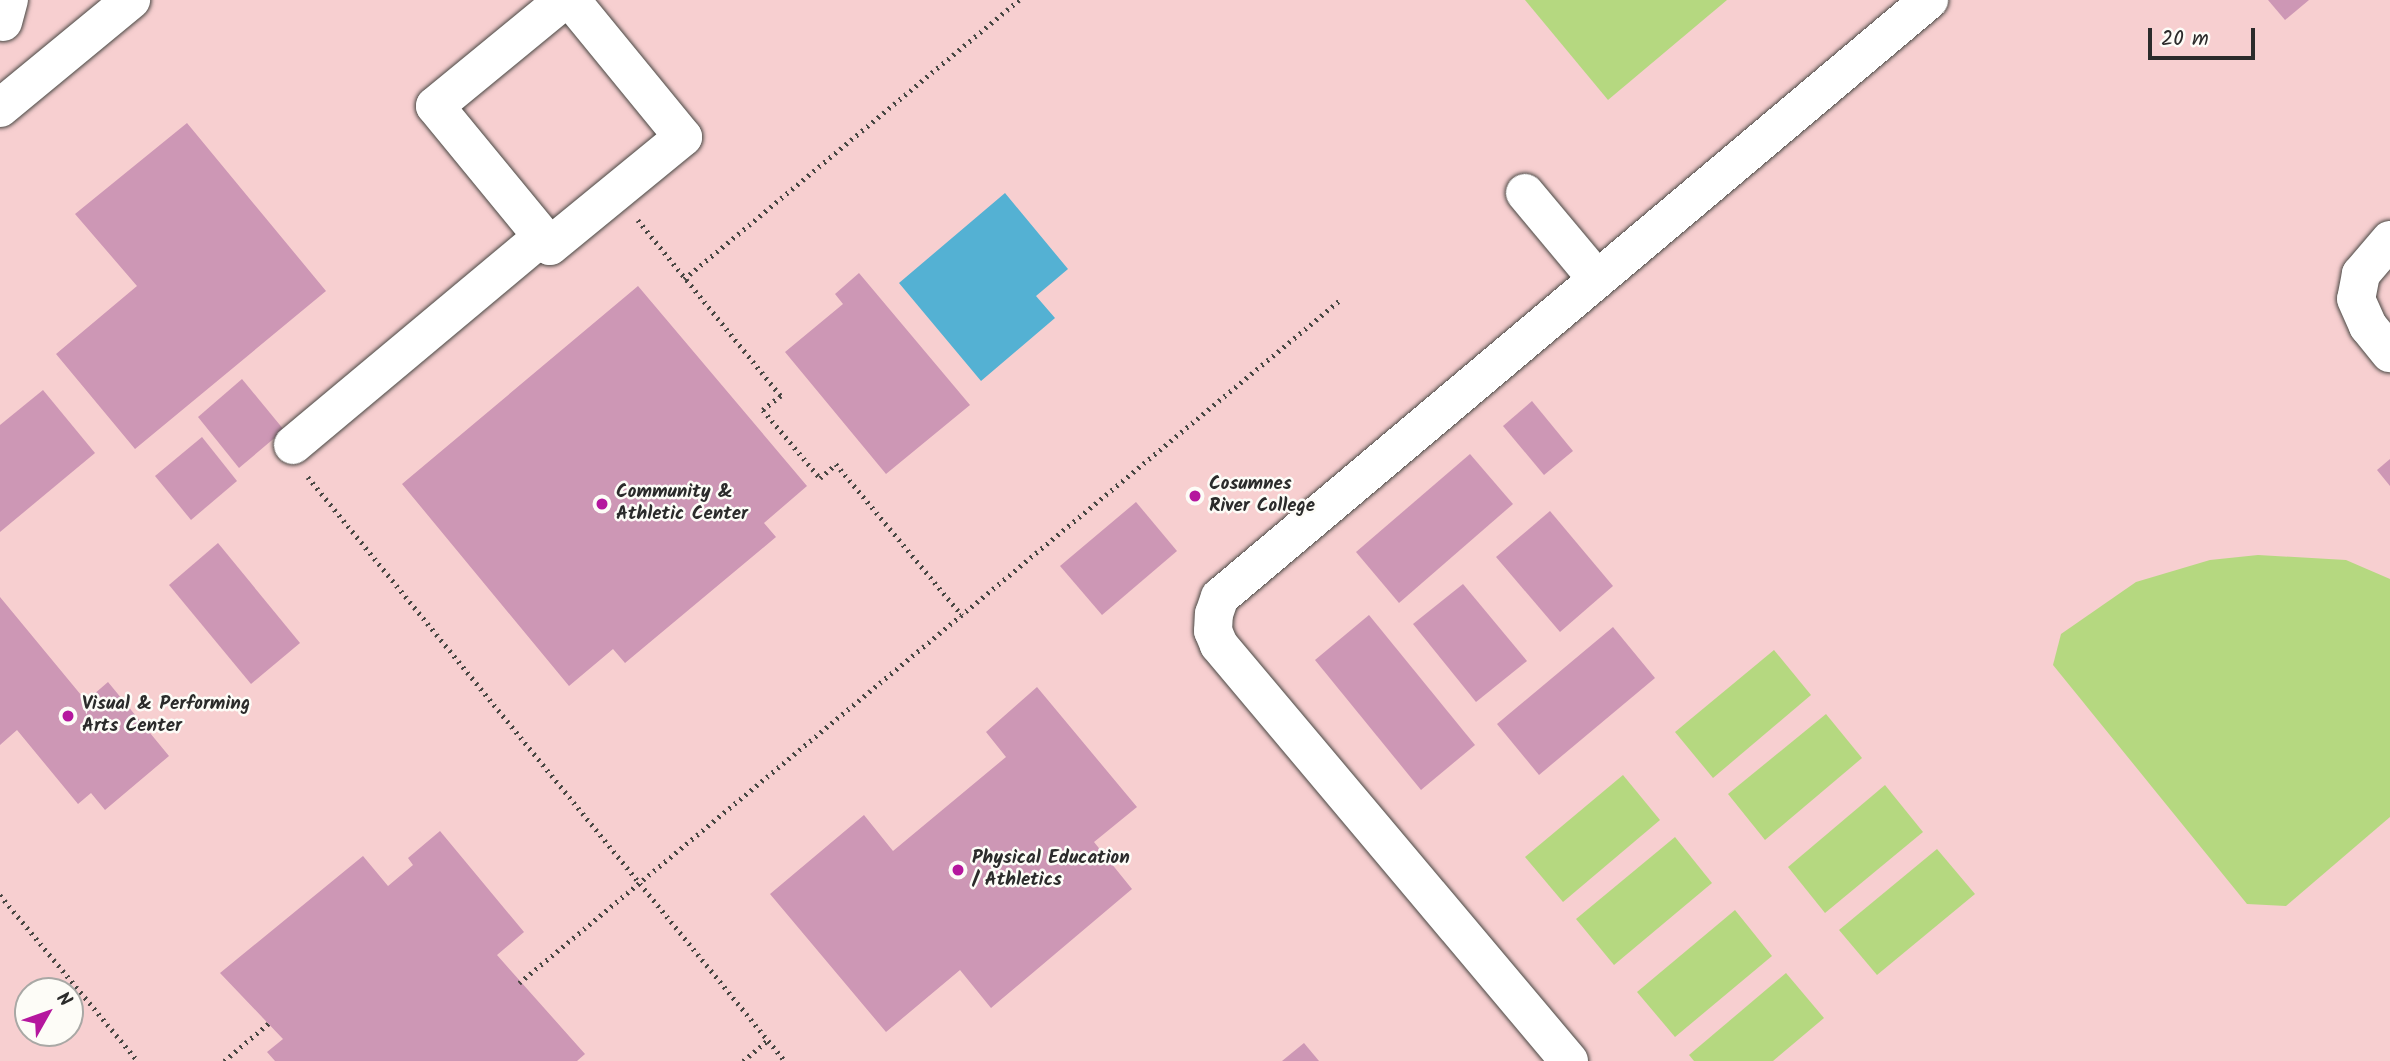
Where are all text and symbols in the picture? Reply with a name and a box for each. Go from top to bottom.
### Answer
scale bar [2152,14,2259,58]
text: 20 m [2161,23,2209,56]
place label: Cosumnes River College [1209,474,1315,518]
place label: Community & Athletic Center [616,482,748,526]
marker: Cosumnes River College [1187,488,1203,504]
marker: Community & Athletic Center [594,496,610,512]
place label: Visual & Performing Arts Center [82,694,250,738]
marker: Visual & Performing Arts Center [60,708,76,724]
place label: Physical Education / Athletics [972,848,1130,892]
marker: Physical Education / Athletics [950,862,966,878]
north arrow [14,977,84,1047]
text: N [48,986,79,1014]

